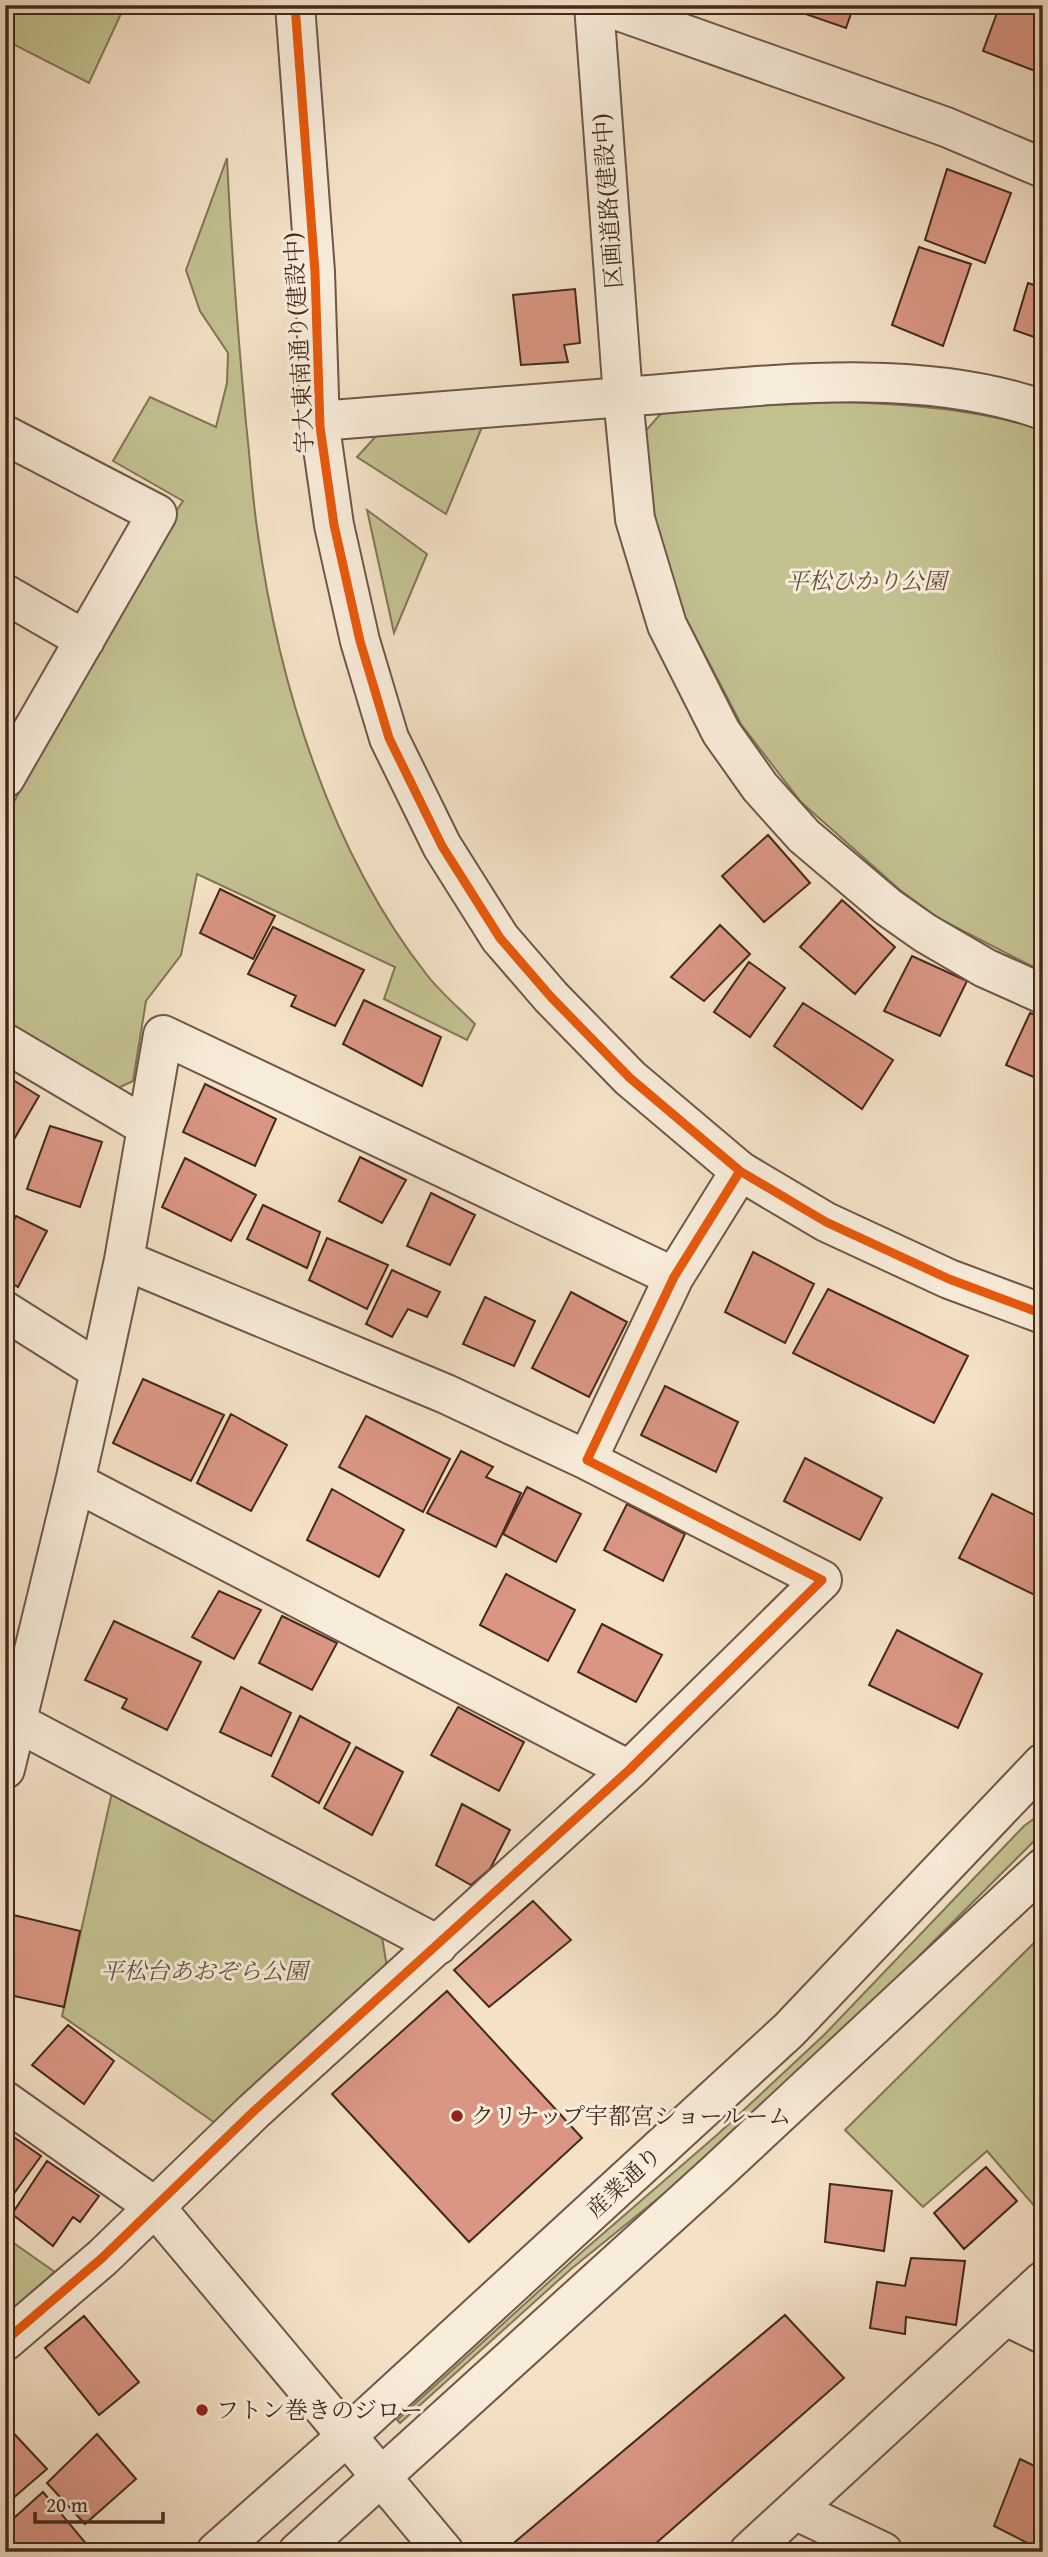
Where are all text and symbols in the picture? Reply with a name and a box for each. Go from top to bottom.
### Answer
street label: 区画道路(建設中) [585,112,630,290]
street label: 宇大東南通り(建設中) [276,231,321,455]
park label: 平松ひかり公園 [786,564,951,597]
park label: 平松台あおぞら公園 [101,1954,312,1987]
place label: クリナップ宇都宮ショールーム [471,2099,791,2132]
marker: クリナップ宇都宮ショールーム [449,2108,465,2124]
street label: 産業通り [579,2138,669,2225]
place label: フトン巻きのジロー [216,2393,423,2426]
marker: フトン巻きのジロー [194,2402,210,2418]
scale bar [35,2480,163,2524]
text: 20 m [46,2489,88,2520]

